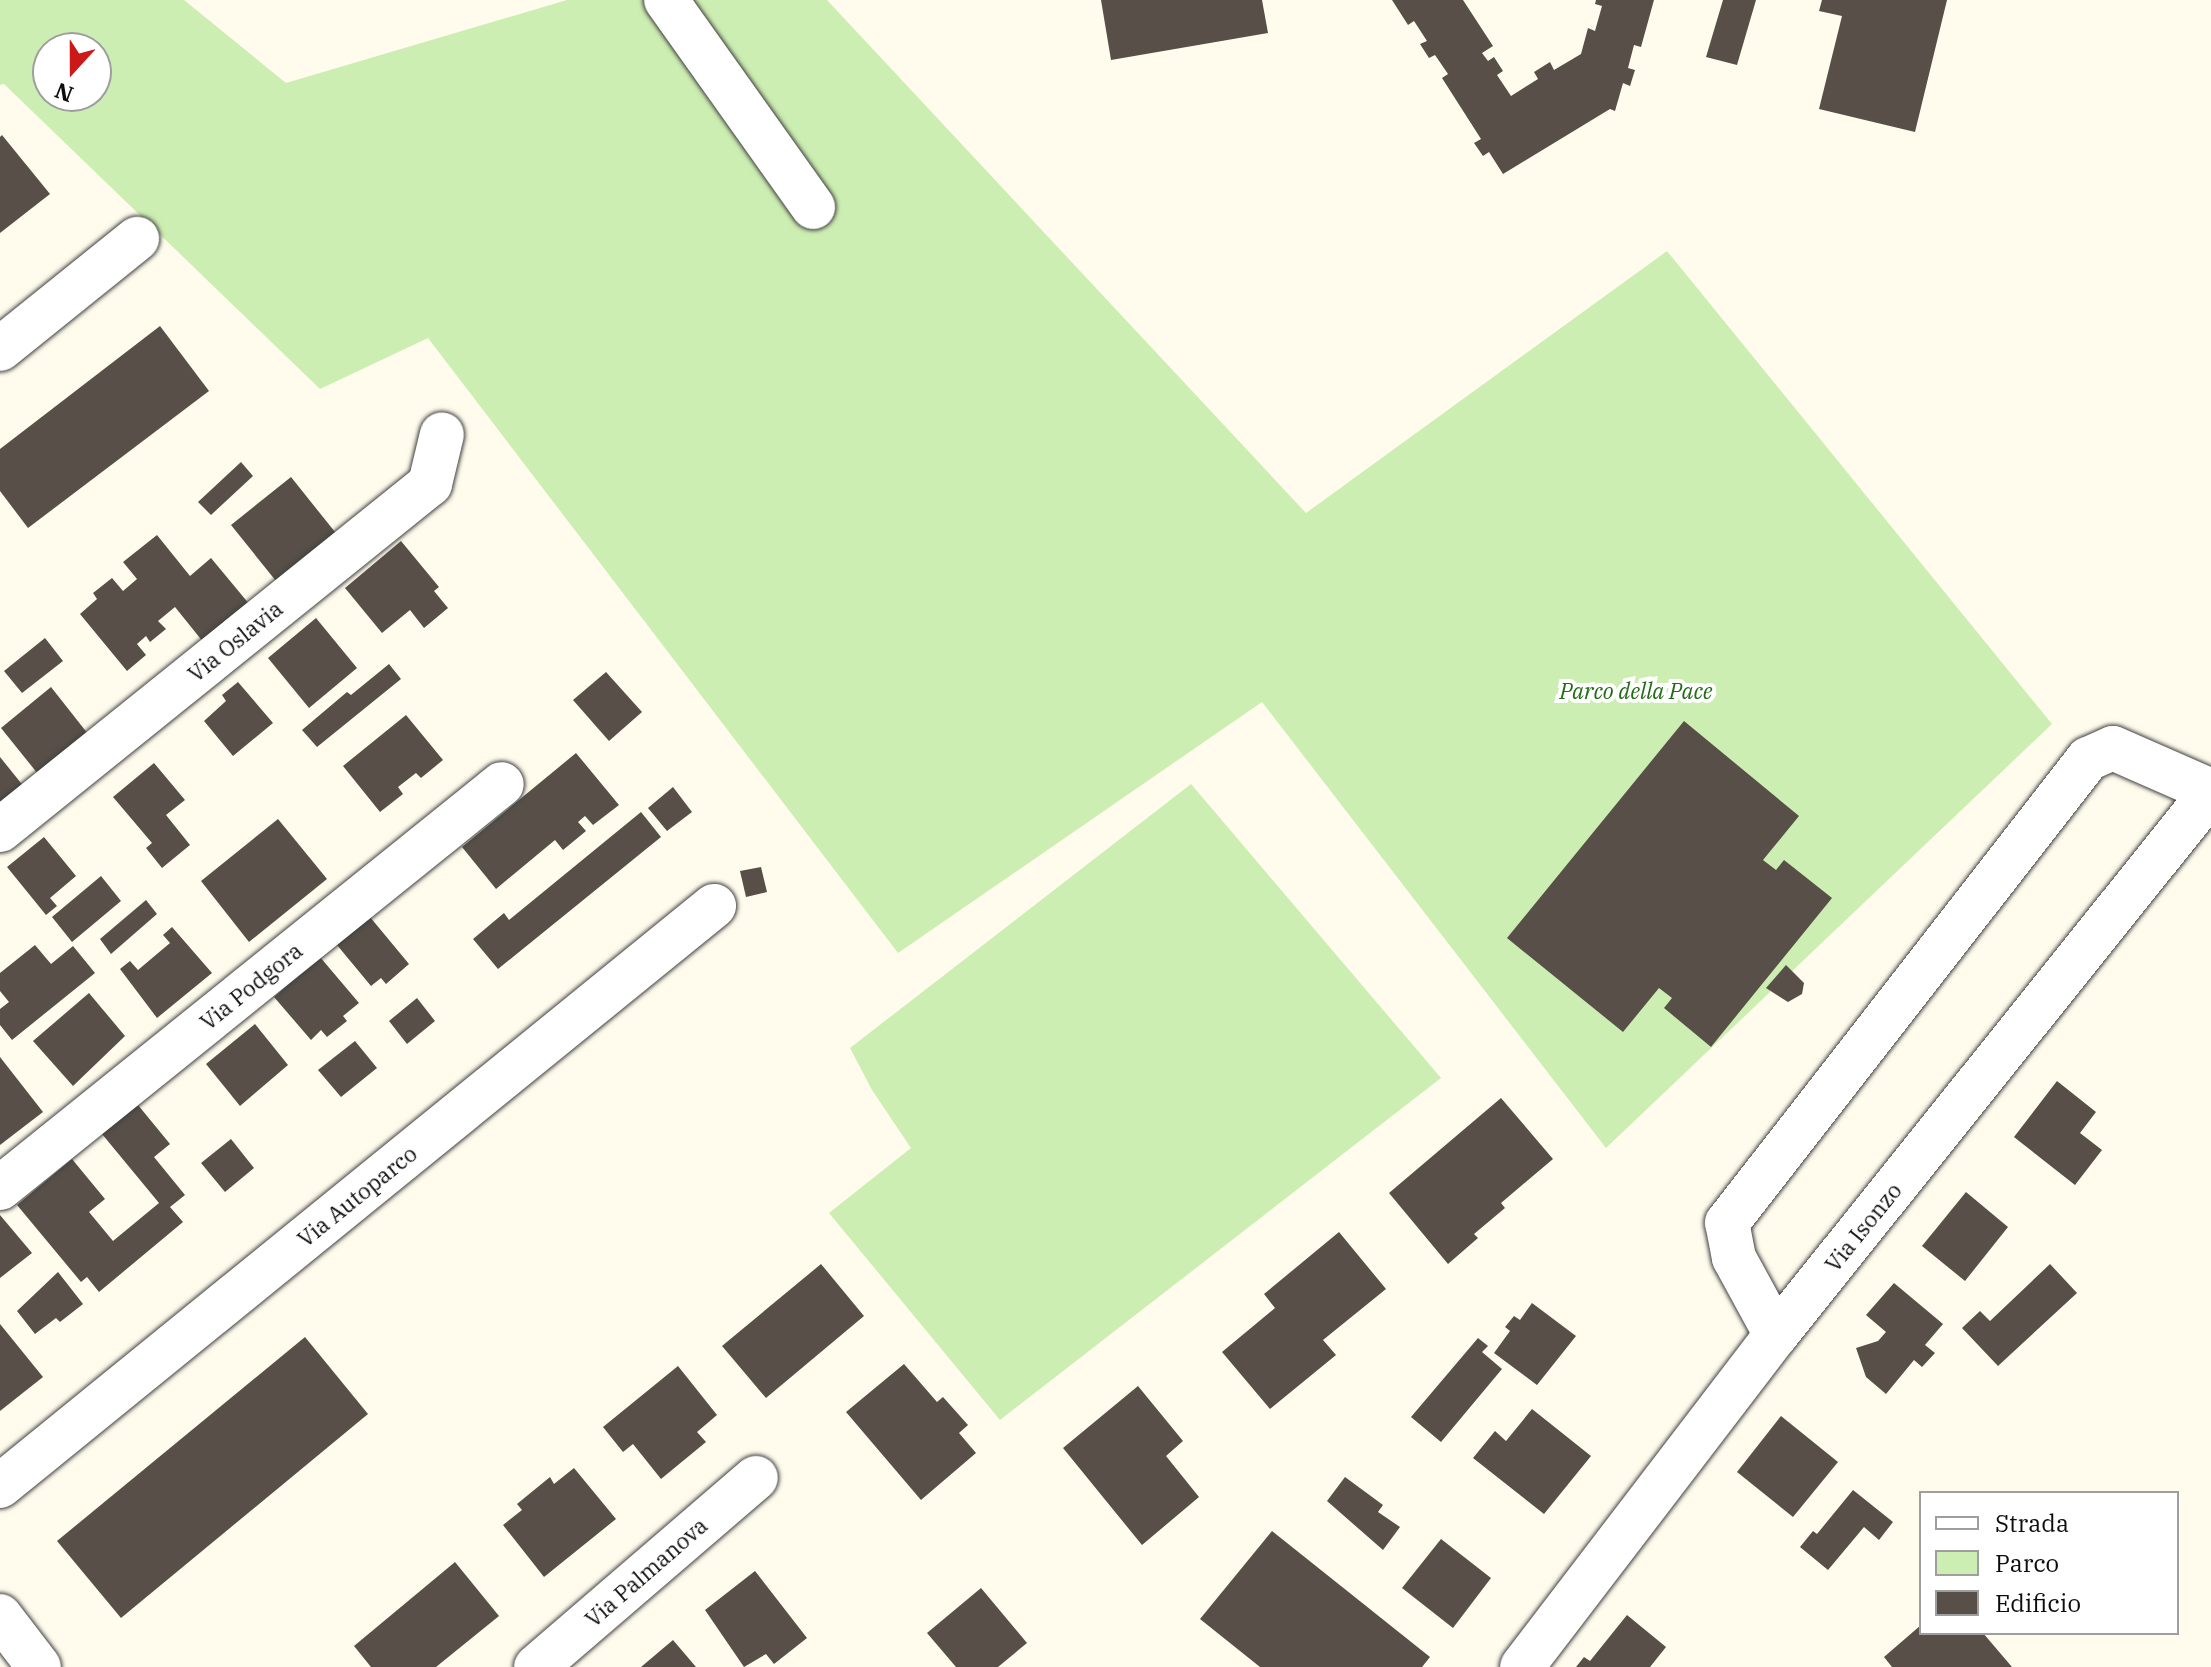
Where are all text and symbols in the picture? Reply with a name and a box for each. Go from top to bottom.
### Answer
north arrow [32,32,112,112]
text: N [51,76,77,110]
street label: Via Oslavia [183,595,287,687]
park label: Parco della Pace [1559,678,1713,704]
street label: Via Podgora [195,937,307,1035]
street label: Via Autoparco [292,1140,422,1252]
street label: Via Isonzo [1819,1177,1907,1277]
legend [1919,1491,2179,1635]
text: Strada [1995,1507,2069,1539]
street label: Via Palmanova [580,1512,712,1632]
text: Parco [1995,1547,2059,1579]
text: Edificio [1995,1587,2081,1619]

